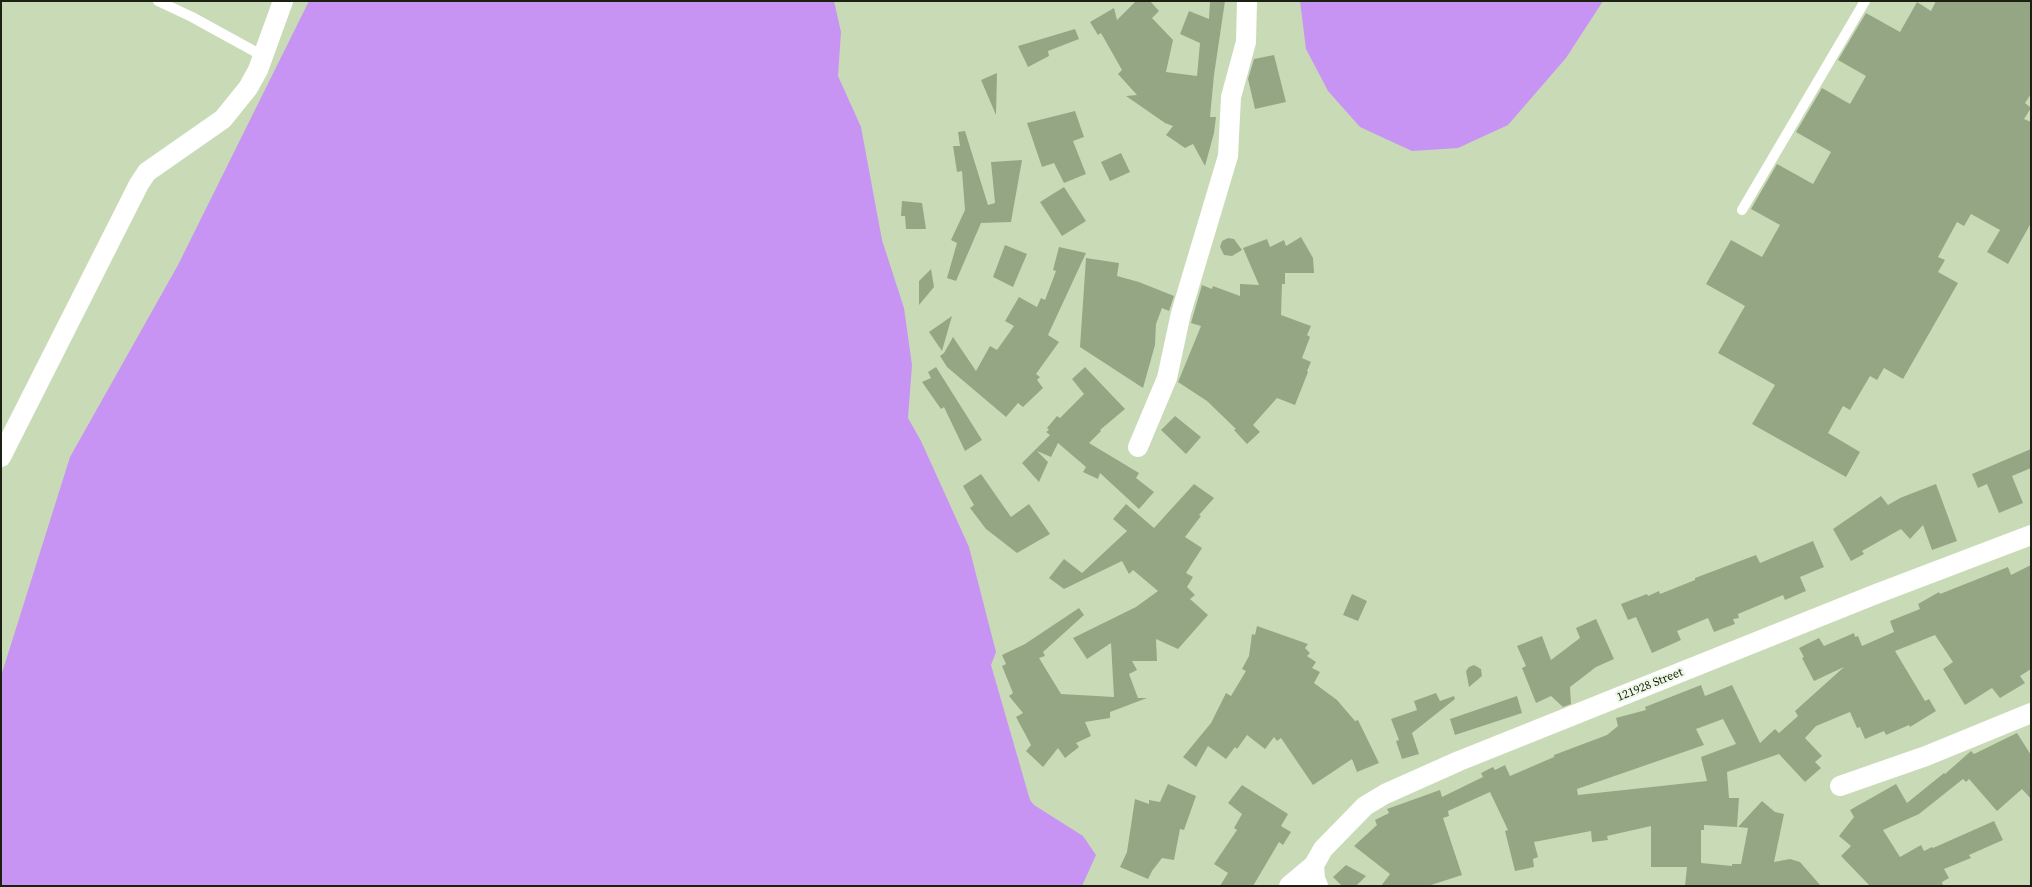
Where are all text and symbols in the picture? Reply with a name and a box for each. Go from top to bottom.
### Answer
street label: 121928 Street [1615,665,1685,705]

